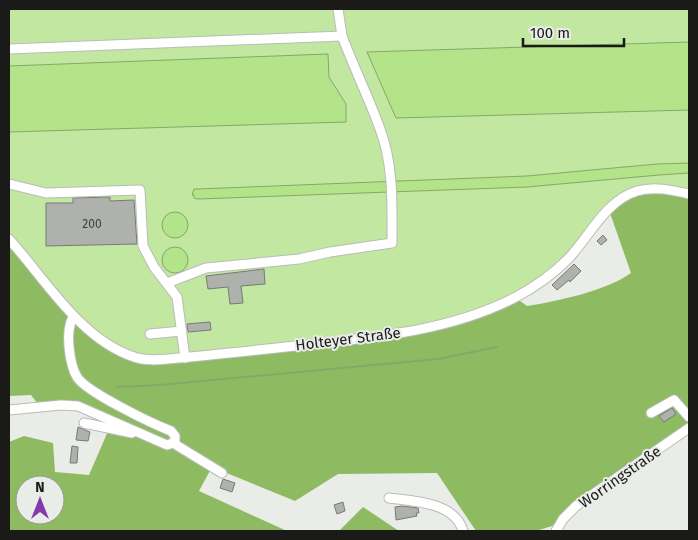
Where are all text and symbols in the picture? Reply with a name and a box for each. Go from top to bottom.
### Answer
scale bar [523,15,624,47]
text: 100 m [530,24,570,42]
house number: 200 [82,217,102,231]
street label: Holteyer Straße [294,324,402,354]
street label: Worringstraße [575,442,665,512]
north arrow [15,475,65,525]
text: N [35,479,45,496]

